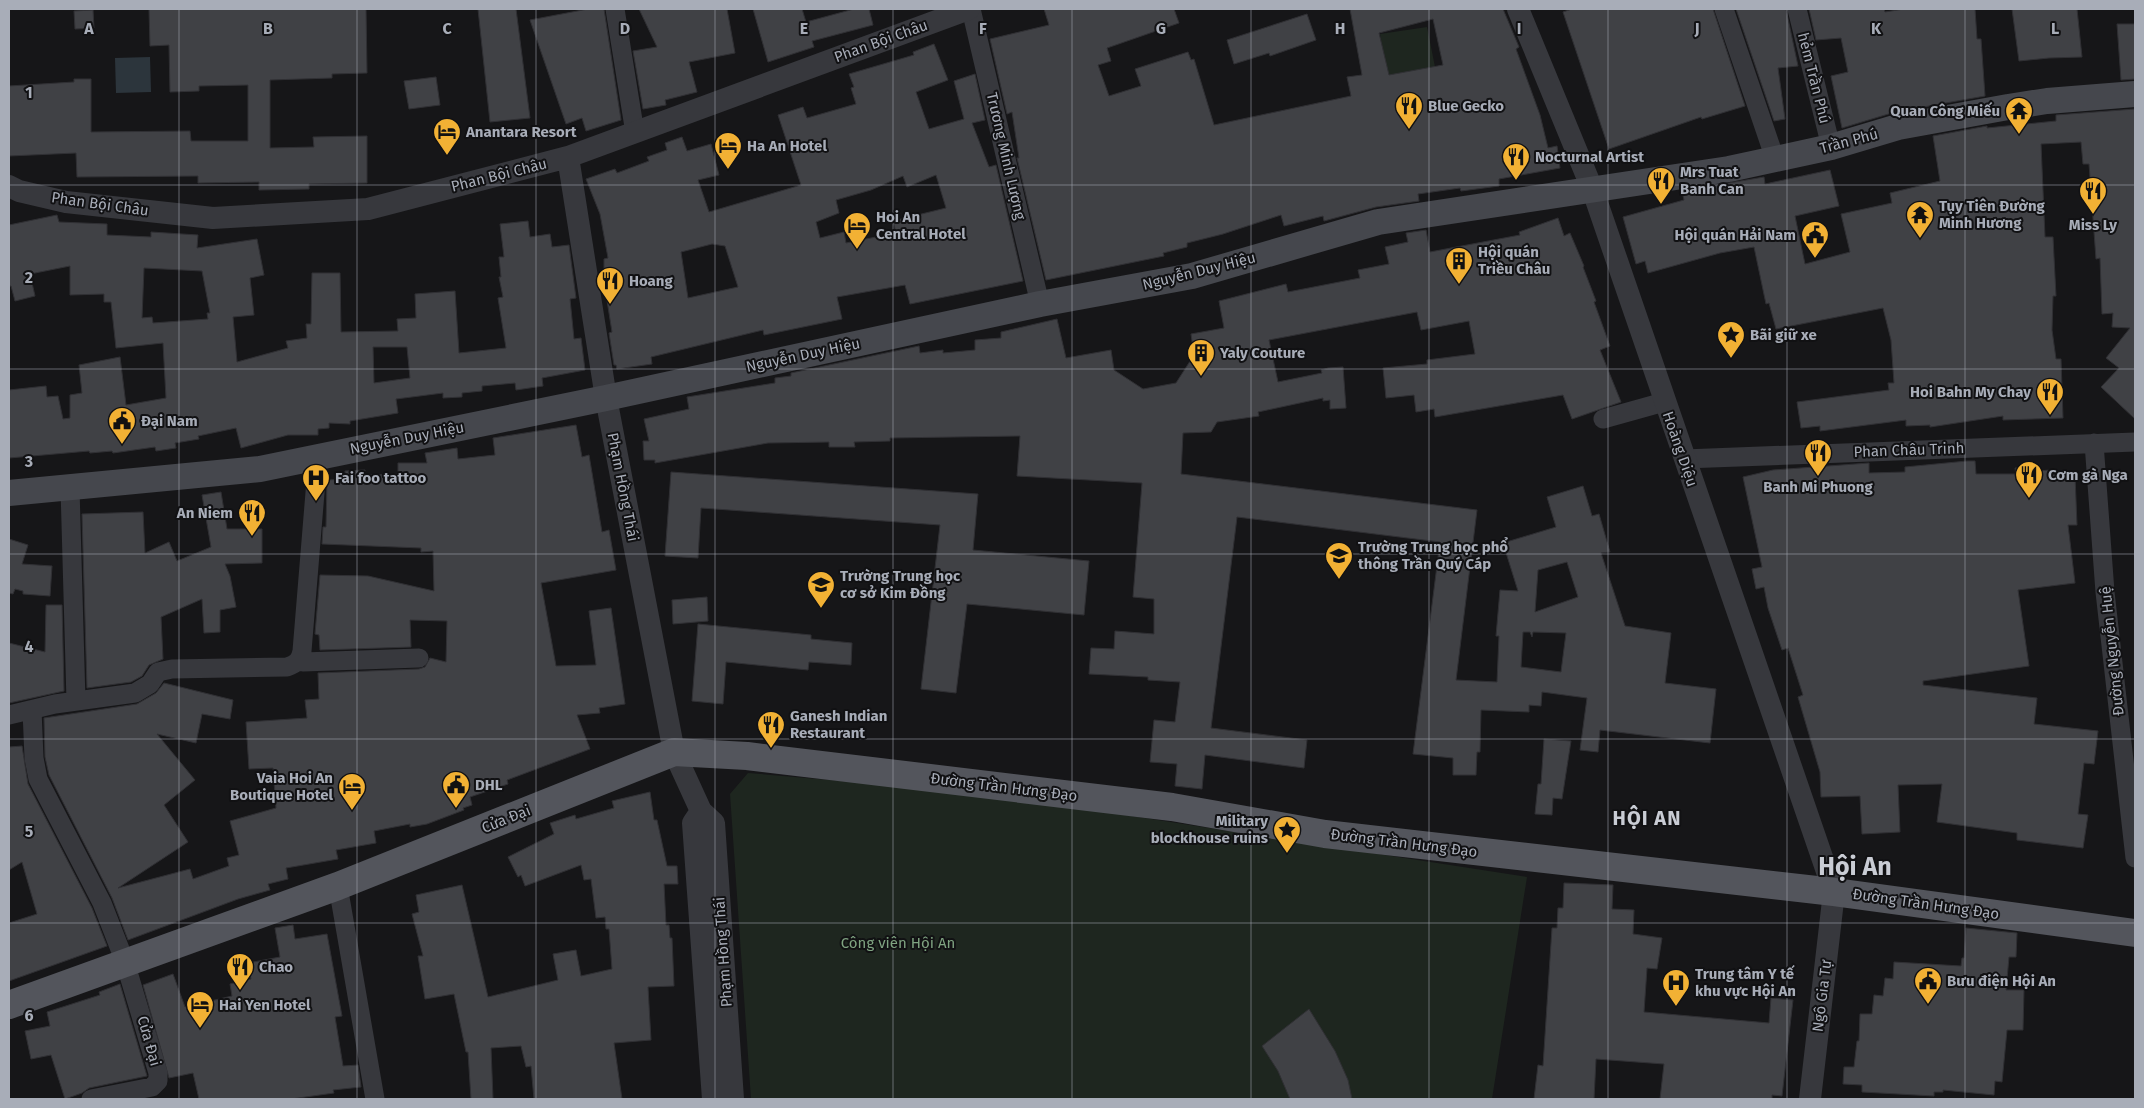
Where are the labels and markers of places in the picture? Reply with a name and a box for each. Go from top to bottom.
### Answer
restaurant icon: Blue Gecko [1394,91,1424,130]
temple icon: Quan Công Miếu [2004,96,2034,135]
place label: Blue Gecko [1428,97,1504,115]
place label: Quan Công Miếu [1890,101,2000,120]
hotel icon: Anantara Resort [432,117,462,156]
place label: Anantara Resort [465,123,577,141]
hotel icon: Ha An Hotel [713,131,743,170]
place label: Ha An Hotel [747,137,827,155]
restaurant icon: Nocturnal Artist [1501,142,1531,181]
place label: Nocturnal Artist [1535,148,1644,166]
place label: Mrs Tuat Banh Can [1680,163,1744,198]
restaurant icon: Mrs Tuat Banh Can [1646,166,1676,205]
restaurant icon: Miss Ly [2078,176,2108,215]
place label: Tụy Tiên Đường Minh Hương [1939,197,2046,232]
temple icon: Tụy Tiên Đường Minh Hương [1905,200,1935,239]
place label: Hoi An Central Hotel [876,208,966,243]
hotel icon: Hoi An Central Hotel [842,211,872,250]
place label: Miss Ly [2069,216,2117,234]
public building icon: Hội quán Hải Nam [1800,220,1830,259]
place label: Hội quán Hải Nam [1675,226,1796,244]
place label: Hội quán Triều Châu [1478,243,1550,278]
building icon: Hội quán Triều Châu [1444,246,1474,285]
restaurant icon: Hoang [595,266,625,305]
place label: Hoang [629,272,673,290]
place icon: Bãi giữ xe [1716,320,1746,359]
place label: Bãi giữ xe [1750,326,1817,344]
building icon: Yaly Couture [1186,338,1216,377]
place label: Yaly Couture [1219,344,1305,362]
restaurant icon: Hoi Bahn My Chay [2035,377,2065,416]
place label: Hoi Bahn My Chay [1910,383,2031,401]
public building icon: Đại Nam [107,406,137,445]
place label: Đại Nam [141,412,198,430]
restaurant icon: Banh Mi Phuong [1803,438,1833,477]
restaurant icon: Cơm gà Nga [2014,460,2044,499]
hospital icon: Fai foo tattoo [301,463,331,502]
place label: Cơm gà Nga [2048,466,2128,484]
place label: Fai foo tattoo [335,469,427,487]
place label: Banh Mi Phuong [1763,478,1874,496]
restaurant icon: An Niem [237,498,267,537]
place label: An Niem [176,504,233,522]
place label: Trường Trung học phổ thông Trần Quý Cáp [1358,537,1508,573]
school or university icon: Trường Trung học phổ thông Trần Quý Cáp [1324,541,1354,580]
place label: Trường Trung học cơ sở Kim Đồng [840,567,961,602]
school or university icon: Trường Trung học cơ sở Kim Đồng [806,570,836,609]
place label: Ganesh Indian Restaurant [790,707,887,742]
restaurant icon: Ganesh Indian Restaurant [756,710,786,749]
place label: Vaia Hoi An Boutique Hotel [230,769,334,804]
public building icon: DHL [441,770,471,809]
hotel icon: Vaia Hoi An Boutique Hotel [337,772,367,811]
place label: DHL [475,776,503,794]
place label: Military blockhouse ruins [1151,812,1268,847]
place icon: Military blockhouse ruins [1272,815,1302,854]
restaurant icon: Chao [225,952,255,991]
place label: Chao [259,958,293,976]
place label: Trung tâm Y tế khu vực Hội An [1695,964,1796,1000]
public building icon: Bưu điện Hội An [1913,966,1943,1005]
hospital icon: Trung tâm Y tế khu vực Hội An [1661,968,1691,1007]
place label: Bưu điện Hội An [1947,972,2056,990]
hotel icon: Hai Yen Hotel [185,990,215,1029]
place label: Hai Yen Hotel [219,996,311,1014]

